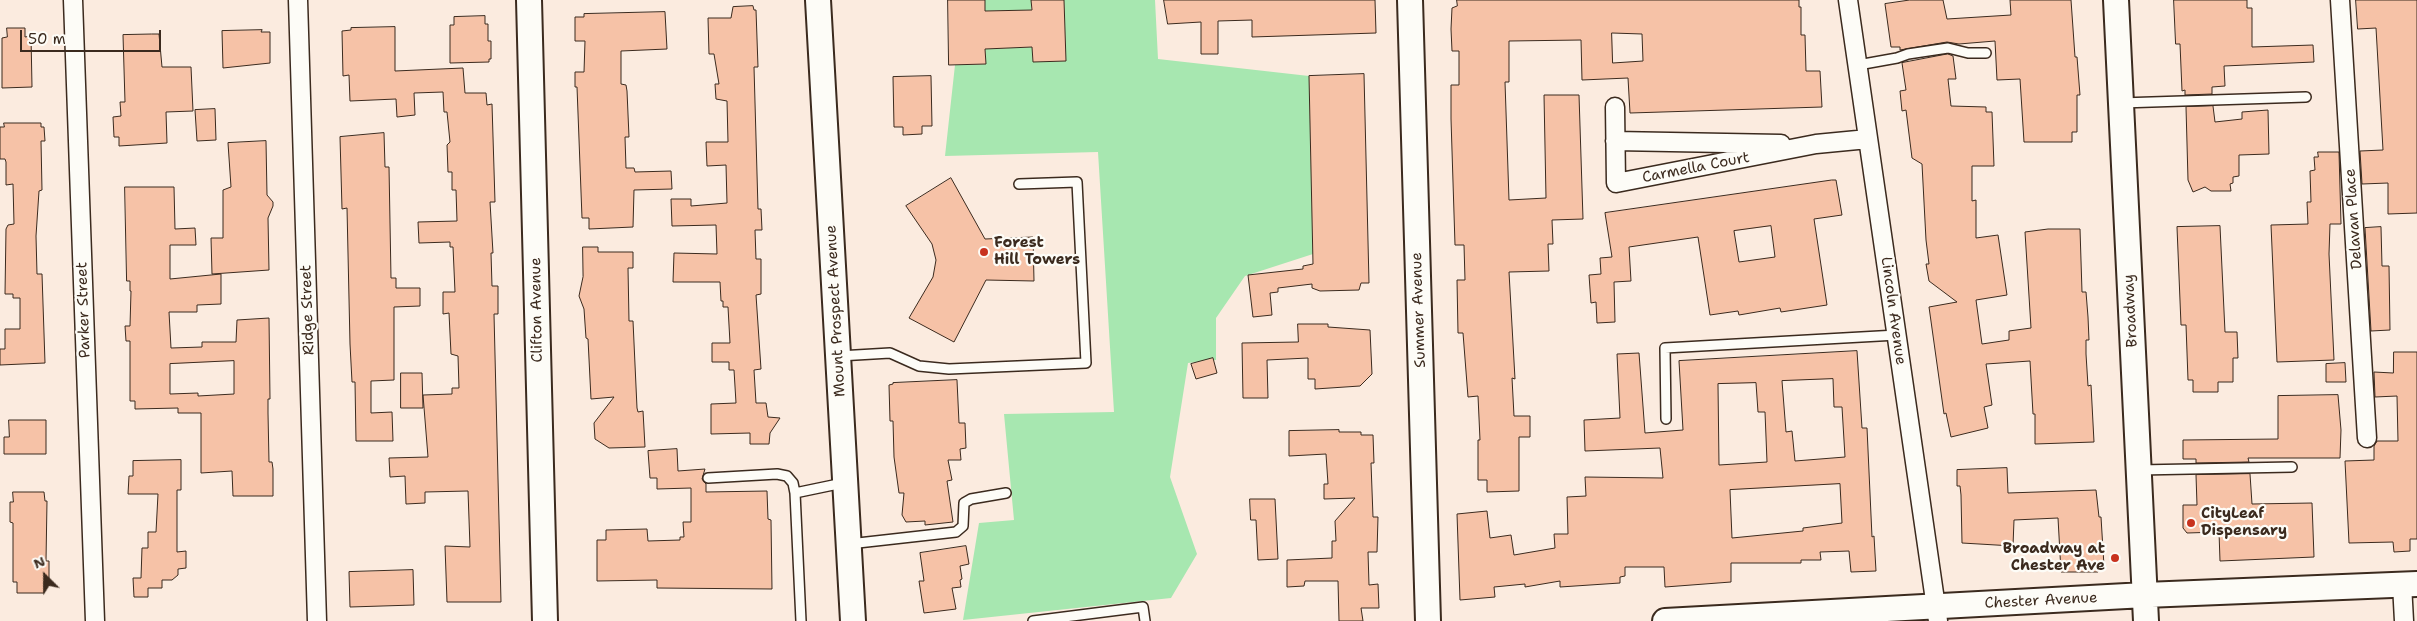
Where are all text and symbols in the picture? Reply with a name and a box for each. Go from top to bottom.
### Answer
scale bar [22,20,164,52]
text: 50 m [28,29,66,49]
street label: Carmella Court [1641,149,1751,187]
street label: Delavan Place [2342,168,2366,270]
street label: Mount Prospect Avenue [823,225,849,397]
place label: Forest Hill Towers [994,234,1080,269]
marker: Forest Hill Towers [978,246,990,258]
street label: Summer Avenue [1408,252,1430,368]
street label: Lincoln Avenue [1877,256,1909,366]
street label: Clifton Avenue [527,257,547,363]
street label: Parker Street [73,262,95,358]
street label: Ridge Street [297,264,319,356]
street label: Broadway [2120,274,2142,348]
place label: CityLeaf Dispensary [2201,505,2287,540]
marker: CityLeaf Dispensary [2185,517,2197,529]
place label: Broadway at Chester Ave [2003,540,2105,575]
north arrow [20,551,70,601]
text: N [31,552,48,573]
marker: Broadway at Chester Ave [2109,552,2121,564]
street label: Chester Avenue [1984,589,2098,613]

